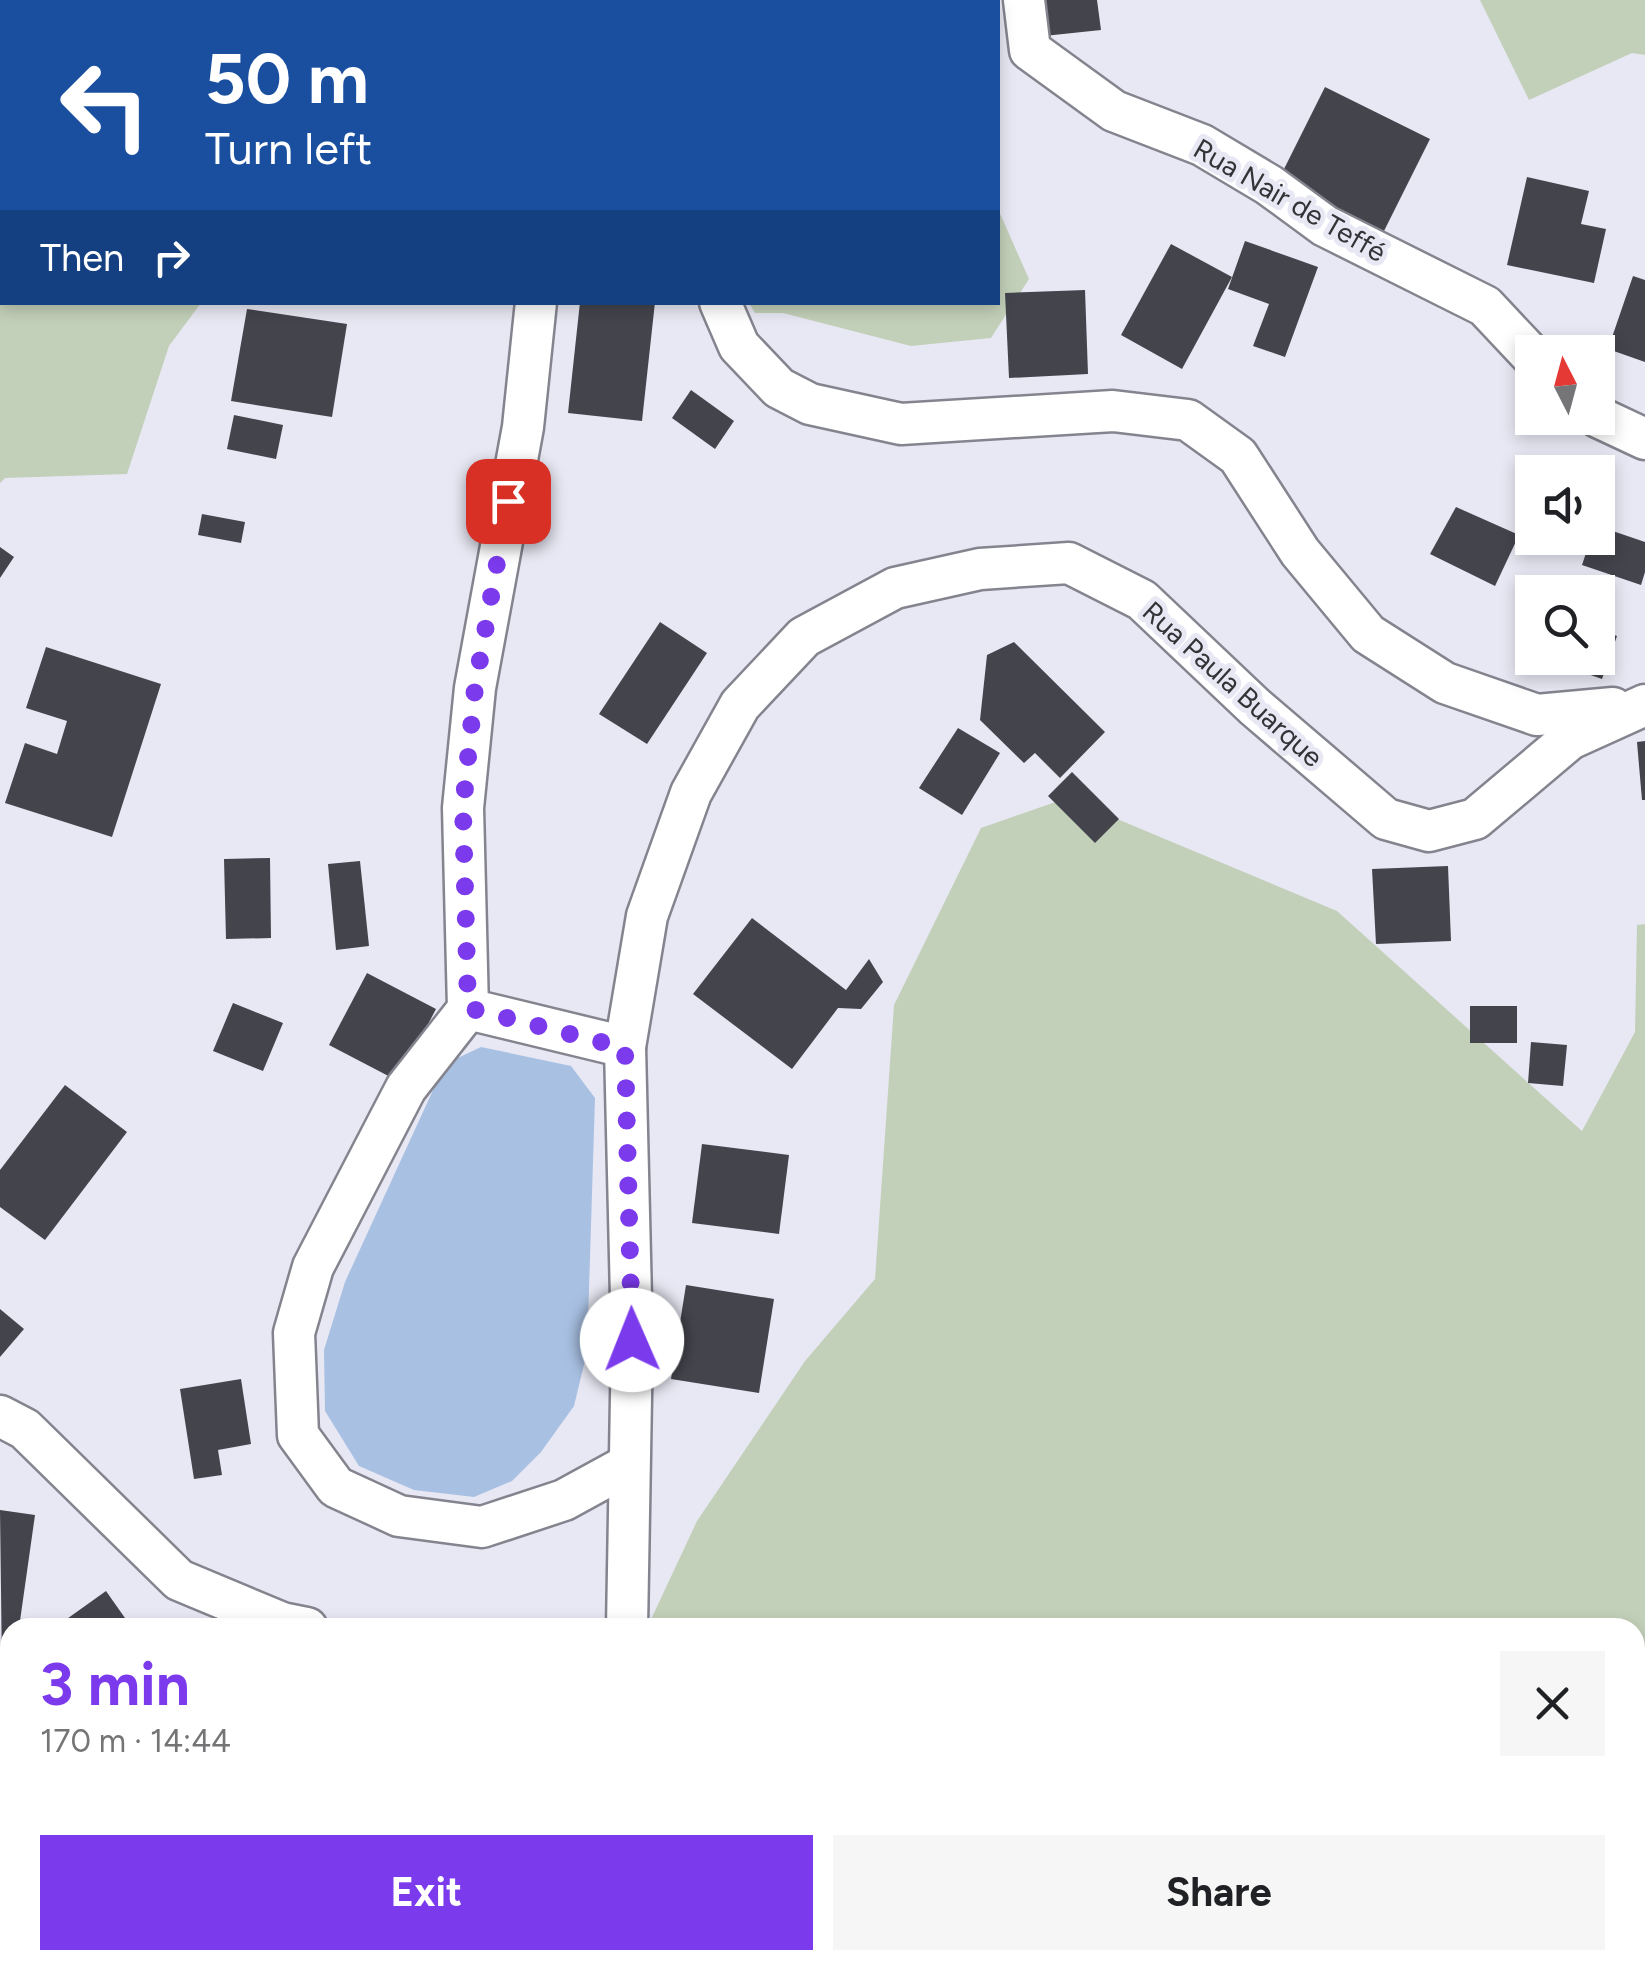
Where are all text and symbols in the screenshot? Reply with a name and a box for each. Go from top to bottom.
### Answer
text: 50 m [205,36,369,121]
icon: left [40,40,170,170]
text: Turn left [205,121,372,175]
street label: Rua Nair de Teffé [1188,131,1392,269]
icon: right [144,230,199,285]
text: Then [40,235,124,281]
north arrow [1515,335,1615,435]
map controls [1515,335,1615,675]
button: sound [1515,455,1615,555]
pin [466,459,551,544]
icon: arrive [481,474,536,529]
button: search [1515,575,1615,675]
street label: Rua Paula Buarque [1136,594,1330,774]
position arrow [580,1288,684,1392]
text: 3 min [40,1648,190,1720]
button: close [1500,1651,1605,1756]
text: 170 m · 14:44 [40,1722,231,1760]
button: Exit [40,1835,813,1950]
button: Share [833,1835,1605,1950]

